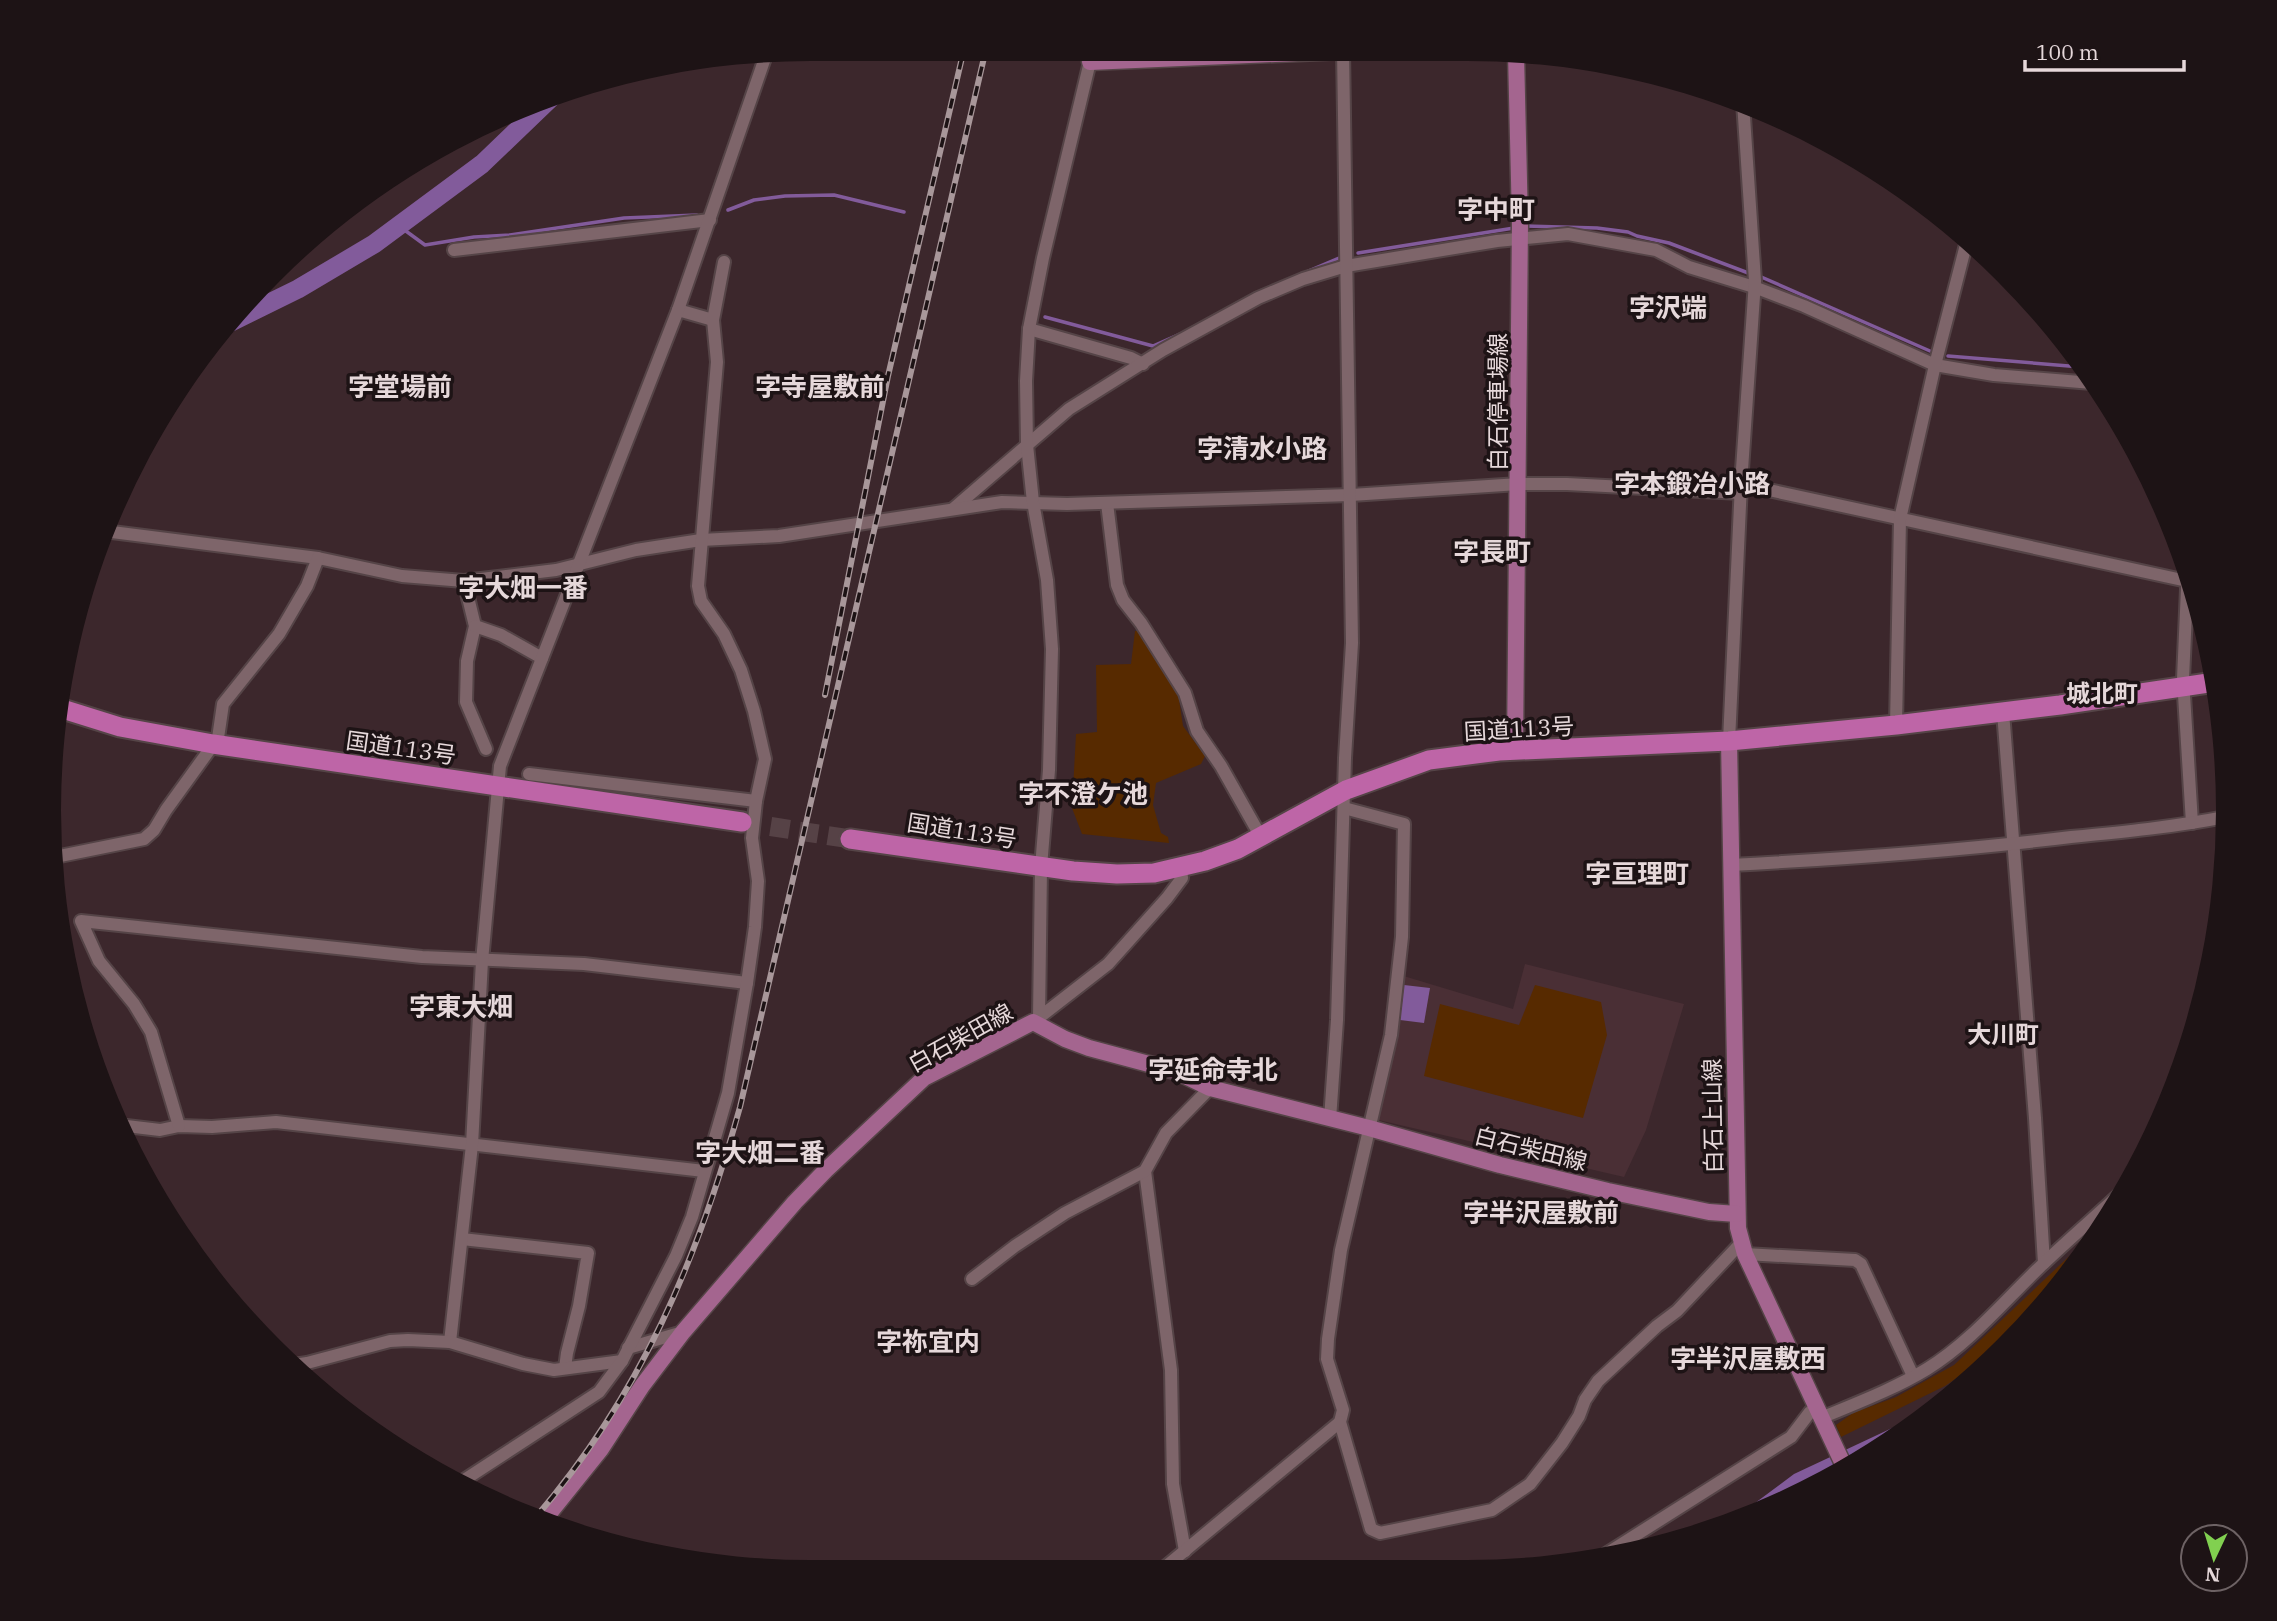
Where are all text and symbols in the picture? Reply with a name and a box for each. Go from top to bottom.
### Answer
scale bar [2025,28,2184,72]
text: 100 m [2036,38,2099,66]
district label: 字中町 [1457,192,1535,226]
district label: 字沢端 [1629,290,1707,324]
street label: 白石停車場線 [1482,333,1512,471]
district label: 字堂場前 [348,369,452,403]
district label: 字寺屋敷前 [755,369,885,403]
district label: 字清水小路 [1197,431,1327,465]
district label: 字本鍛冶小路 [1614,466,1770,500]
district label: 字長町 [1453,534,1531,568]
district label: 字大畑一番 [458,570,588,604]
district label: 城北町 [2066,677,2138,709]
street label: 国道113号 [1463,710,1575,746]
street label: 国道113号 [344,724,458,770]
district label: 字不澄ケ池 [1018,776,1148,810]
street label: 国道113号 [905,807,1019,853]
district label: 字亘理町 [1585,856,1689,890]
district label: 字東大畑 [409,989,513,1023]
street label: 白石柴田線 [902,996,1018,1078]
district label: 大川町 [1967,1018,2039,1050]
district label: 字延命寺北 [1148,1052,1278,1086]
street label: 白石上山線 [1696,1058,1728,1174]
street label: 白石柴田線 [1472,1120,1590,1176]
district label: 字大畑二番 [695,1135,825,1169]
district label: 字半沢屋敷前 [1463,1195,1619,1229]
district label: 字祢宜内 [876,1324,980,1358]
district label: 字半沢屋敷西 [1670,1341,1826,1375]
north arrow [2179,1523,2249,1593]
text: N [2204,1562,2221,1587]

